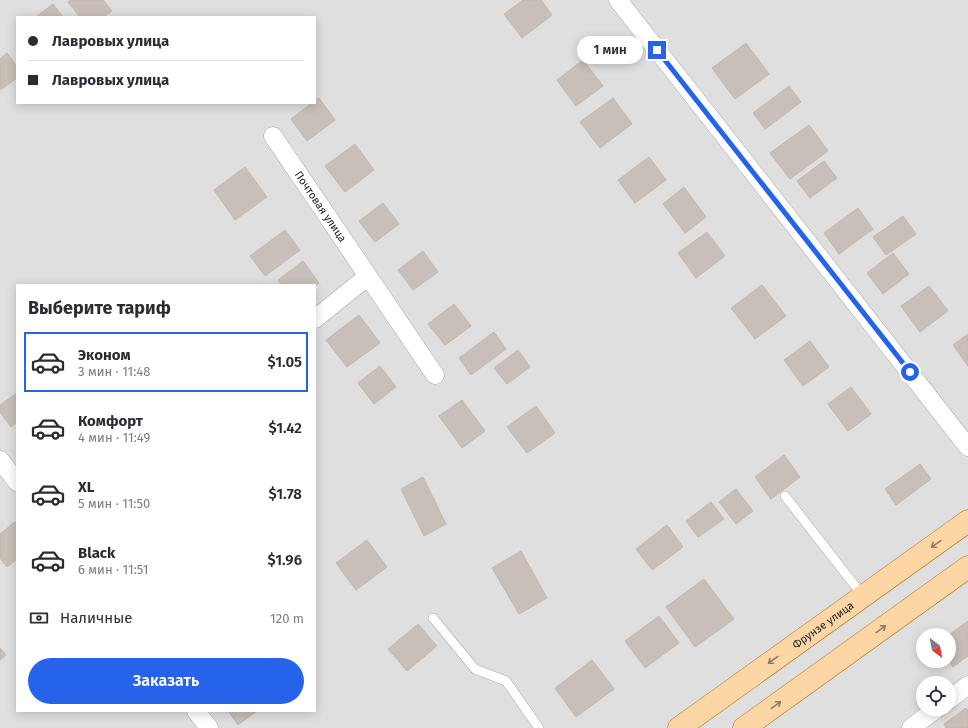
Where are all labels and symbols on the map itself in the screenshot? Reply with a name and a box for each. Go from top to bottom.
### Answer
callout: 1 мин [577,36,643,64]
route end [648,41,666,59]
street label: Почтовая улица [292,169,349,245]
route start [901,363,919,381]
one-way arrow [931,540,942,548]
street label: Фрунзе улица [790,599,856,652]
one-way arrow [875,625,886,633]
north arrow [916,628,956,668]
one-way arrow [768,656,779,664]
one-way arrow [770,701,781,709]

